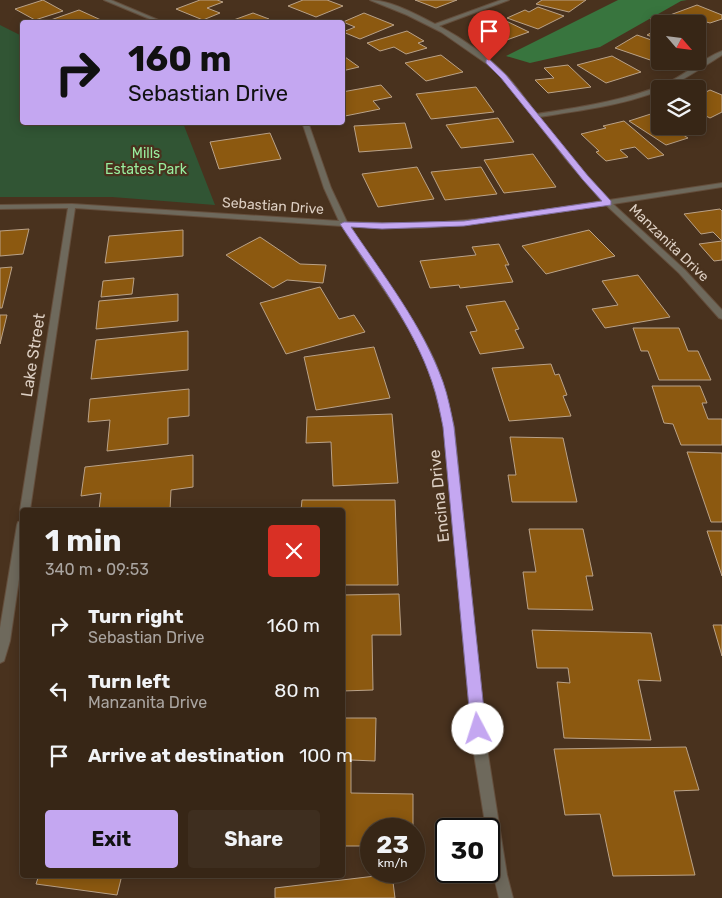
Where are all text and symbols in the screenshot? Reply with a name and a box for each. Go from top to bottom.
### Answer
pin [468,10,510,61]
north arrow [651,15,706,70]
map controls [651,15,706,135]
icon: arrive [475,17,503,45]
text: 160 m [128,38,232,80]
icon: right [45,40,110,105]
text: Sebastian Drive [128,80,288,107]
button: layers [651,80,706,135]
park label: Mills Estates Park [105,145,188,178]
street label: Sebastian Drive [222,194,325,218]
street label: Manzanita Drive [626,201,713,285]
street label: Lake Street [17,312,49,398]
street label: Encina Drive [425,449,453,543]
text: 1 min [45,523,122,559]
button: close [268,525,320,577]
text: 340 m · 09:53 [45,560,149,579]
text: Turn right [88,605,183,628]
icon: right [45,612,73,640]
text: 160 m [267,614,320,637]
text: Sebastian Drive [88,628,205,647]
text: Turn left [88,670,170,693]
icon: left [45,677,73,705]
text: 80 m [274,679,320,702]
text: Manzanita Drive [88,693,207,712]
position arrow [451,702,503,754]
icon: arrive [45,742,73,770]
text: Arrive at destination [88,744,284,767]
text: 100 m [299,744,353,767]
button: Exit [45,810,178,868]
button: Share [188,810,320,868]
speed limit sign: 30 [435,818,500,883]
text: 23 [376,830,409,859]
text: km/h [378,856,407,870]

